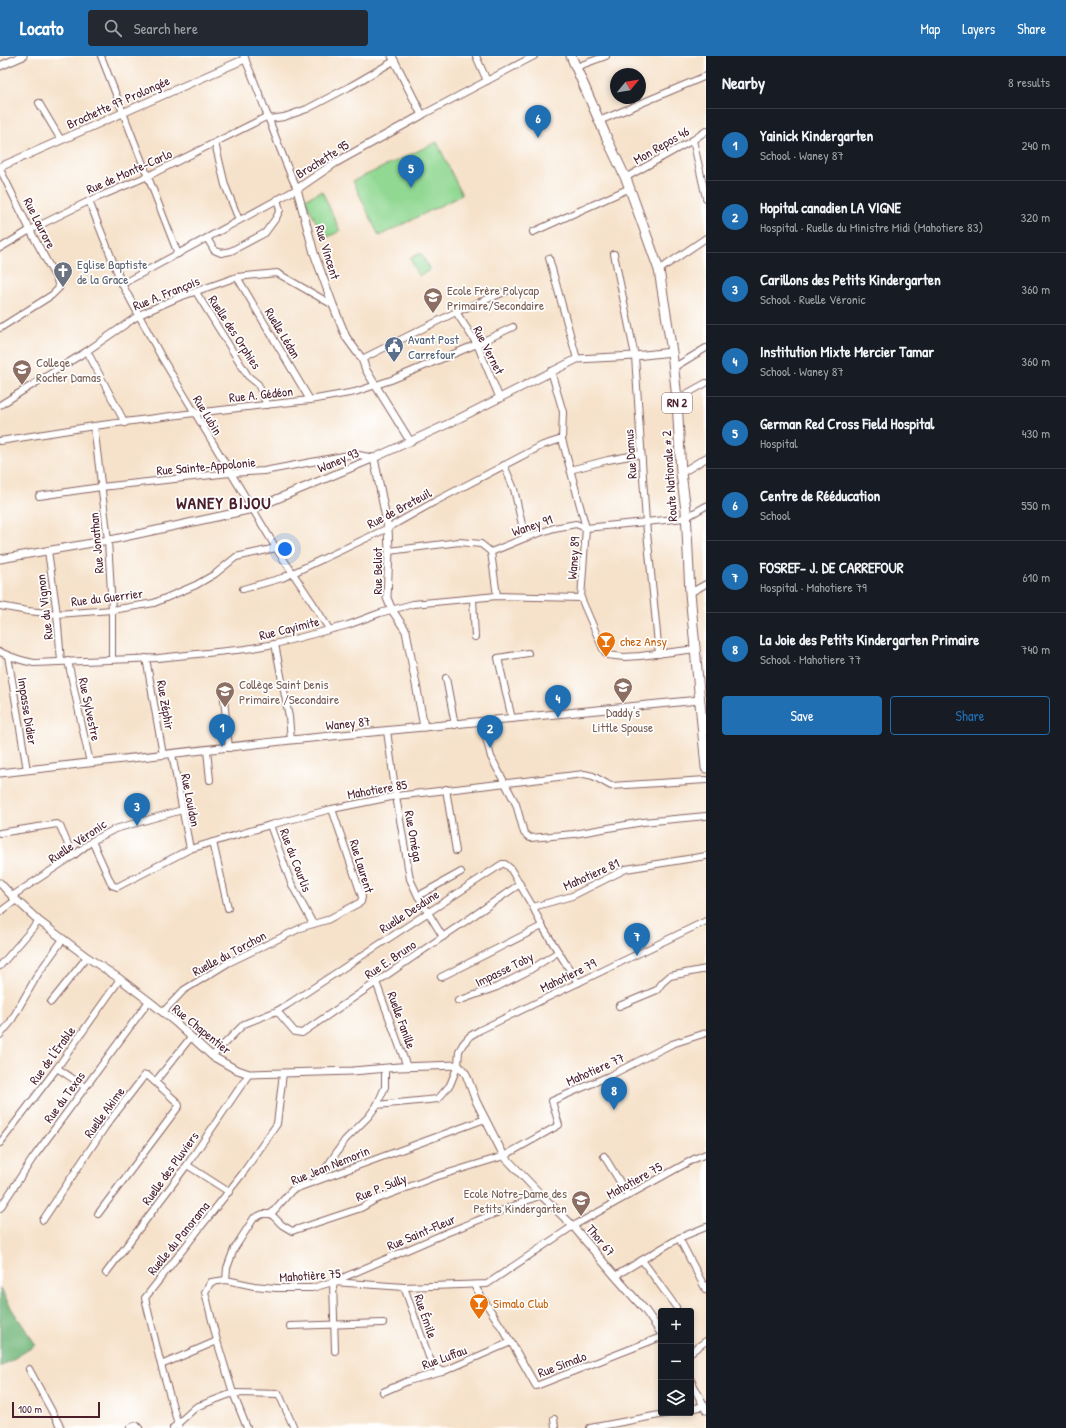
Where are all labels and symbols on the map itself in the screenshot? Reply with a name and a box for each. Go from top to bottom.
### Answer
north arrow [610,68,646,104]
street label: Brochette 97 Prolongée [64,71,172,133]
pin: 6 [525,105,551,138]
street label: Mon Repos 46 [630,122,692,168]
street label: Brochette 95 [292,135,353,183]
street label: Rue de Monte-Carlo [83,144,175,198]
pin: 5 [398,155,424,188]
street label: Rue Laurore [20,194,60,252]
street label: Rue Vincent [311,223,345,282]
place label: Eglise Baptiste de la Grace [77,255,147,288]
church icon: Eglise Baptiste de la Grace [52,260,74,288]
street label: Rue A. François [130,271,202,315]
place label: Ecole Frère Polycap Primaire/Secondaire [447,281,544,314]
school or university icon: Ecole Frère Polycap Primaire/Secondaire [422,286,444,314]
street label: Ruelle des Orphies [204,292,266,372]
street label: Ruelle Lédan [261,304,305,362]
street label: Rue Vernet [469,323,509,378]
place label: Avant Post Carrefour [408,330,459,363]
public building icon: Avant Post Carrefour [383,335,405,363]
place label: College Rocher Damas [36,353,101,386]
school or university icon: College Rocher Damas [11,358,33,386]
street label: Rue A. Gédéon [228,382,294,406]
street label: Rue Lubin [189,392,227,438]
road number: RN 2 [662,393,692,413]
street label: Rue Damus [619,429,641,479]
street label: Route Nationale # 2 [657,430,681,522]
street label: Waney 93 [315,443,362,477]
street label: Rue Sainte-Appolonie [156,453,256,479]
street label: Rue de Breteuil [364,483,435,532]
district label: WANEY BIJOU [176,491,272,514]
street label: Waney 91 [509,510,555,540]
street label: Rue Jonathan [84,512,108,574]
street label: Waney 89 [563,536,583,580]
your location [275,539,295,559]
street label: Rue Beliot [368,547,386,595]
street label: Rue du Vignon [31,573,57,641]
street label: Rue du Guerrier [70,584,144,610]
street label: Rue Cayimite [257,612,321,644]
bar icon: chez Ansy [595,630,617,658]
place label: chez Ansy [620,632,667,650]
place label: Collège Saint Denis Primaire /Secondaire [239,675,339,708]
street label: Impasse Didier [14,676,42,746]
street label: Rue Sylvestre [75,676,105,742]
school or university icon: Daddy's Little Spouse [612,676,634,704]
street label: Rue Zéphir [153,679,179,731]
school or university icon: Collège Saint Denis Primaire /Secondaire [214,680,236,708]
pin: 4 [545,685,571,718]
place label: Daddy's Little Spouse [593,703,653,736]
street label: Waney 87 [325,712,371,734]
pin: 1 [209,714,235,747]
pin: 2 [477,715,503,748]
street label: Rue Louidon [177,772,205,828]
street label: Mahotiere 85 [346,775,409,803]
pin: 3 [124,793,150,826]
street label: Rue Oméga [401,809,427,863]
street label: Ruelle Véronic [44,815,110,867]
street label: Rue du Courlis [276,826,316,894]
street label: Rue Laurent [345,837,379,895]
street label: Mahotiere 81 [560,854,622,894]
street label: Ruelle Desdune [376,885,442,937]
pin: 7 [624,923,650,956]
street label: Ruelle du Torchon [189,926,269,980]
street label: Rue E. Bruno [361,935,419,983]
street label: Impasse Toby [472,947,537,991]
street label: Mahotiere 79 [537,954,599,996]
street label: Ruelle Fanille [383,989,421,1051]
street label: Rue Chapentier [169,1000,235,1058]
street label: Rue de l'Erable [25,1022,79,1088]
street label: Mahotiere 77 [563,1048,627,1090]
street label: Rue du Texas [39,1068,89,1126]
pin: 8 [601,1077,627,1110]
street label: Ruelle Akime [79,1083,129,1141]
street label: Ruelle des Pluviers [137,1128,203,1208]
street label: Rue Jean Nemorin [288,1141,372,1189]
street label: Mahotiere 75 [603,1157,666,1203]
street label: Rue P. Sully [353,1168,410,1205]
place label: Ecole Notre-Dame des Petits Kindergarten [464,1184,567,1217]
school or university icon: Ecole Notre-Dame des Petits Kindergarten [570,1189,592,1217]
street label: Ruelle du Panorama [143,1197,213,1279]
street label: Rue Saint-Fleur [384,1210,458,1254]
street label: Thor 67 [582,1220,620,1260]
street label: Mahotière 75 [279,1264,342,1286]
street label: Rue Émile [410,1292,442,1340]
bar icon: Simalo Club [468,1292,490,1320]
place label: Simalo Club [493,1294,549,1312]
street label: Rue Luffau [419,1341,469,1373]
street label: Rue Simalo [535,1346,589,1382]
scale bar [12,1400,100,1419]

